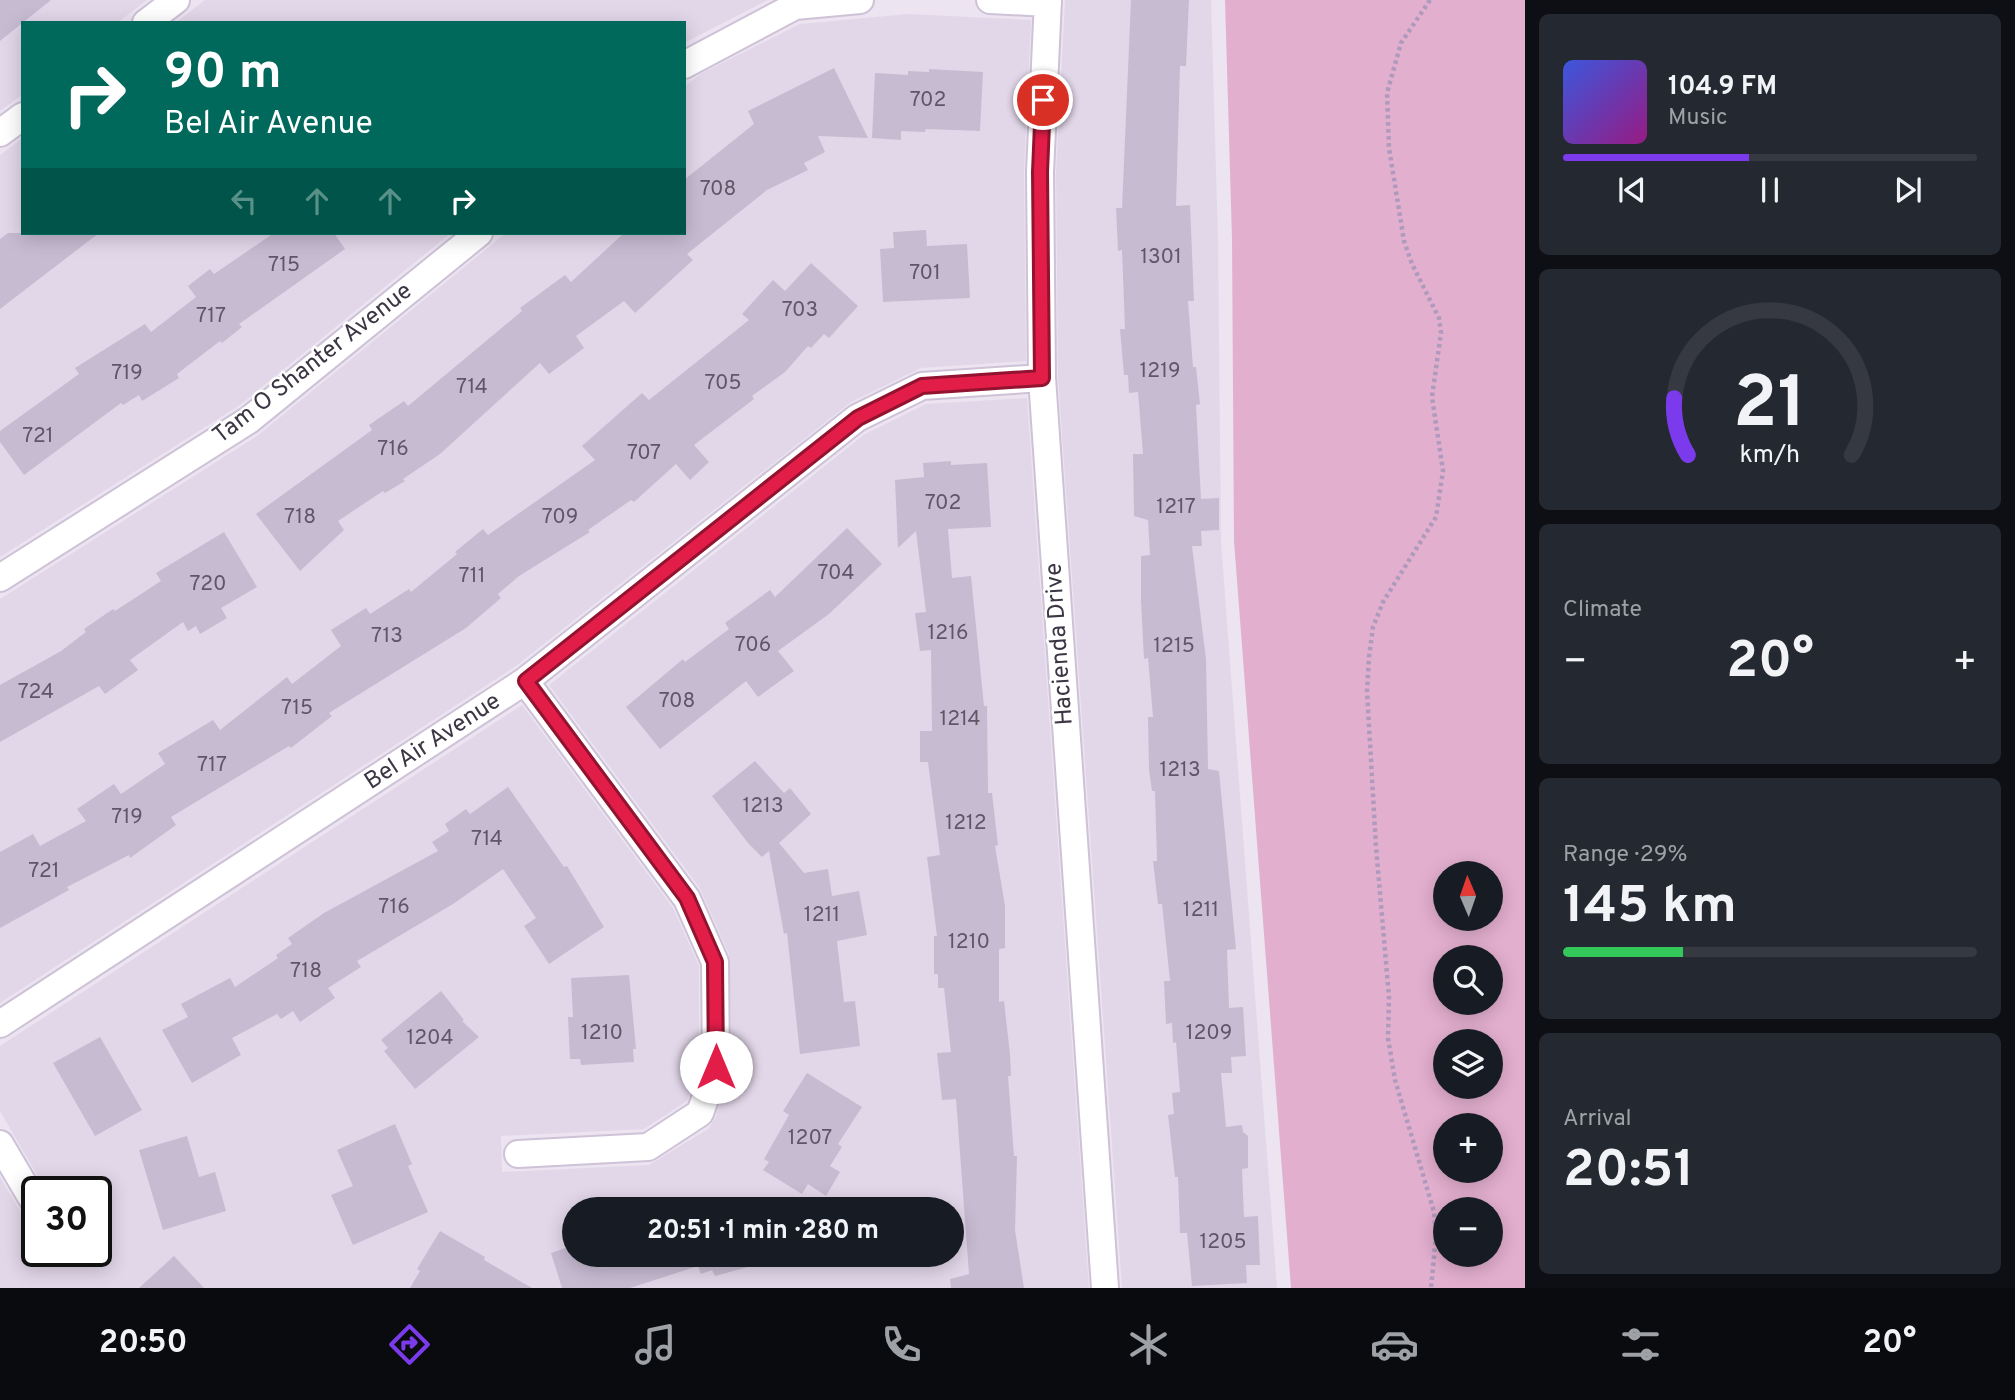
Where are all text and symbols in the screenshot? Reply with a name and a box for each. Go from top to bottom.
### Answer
text: 90 m [164,44,282,106]
icon: right [49,49,140,140]
pin [1013,70,1073,130]
text: 104.9 FM [1668,71,1777,104]
icon: arrive [1024,81,1062,119]
house number: 702 [910,87,946,114]
text: Music [1668,104,1728,133]
text: Bel Air Avenue [164,105,373,145]
icon: previous [1613,171,1651,209]
icon: pause [1751,171,1789,209]
icon: next [1889,171,1927,209]
house number: 708 [700,176,736,203]
icon: left [225,182,263,220]
icon: ahead [298,182,336,220]
icon: ahead [371,182,409,220]
icon: right [444,182,482,220]
house number: 1301 [1140,244,1182,271]
house number: 715 [268,252,300,279]
house number: 701 [909,260,941,287]
street label: Tam O Shanter Avenue [207,277,419,451]
house number: 703 [782,297,818,324]
house number: 717 [196,303,226,330]
house number: 1219 [1139,358,1181,385]
house number: 719 [111,360,143,387]
text: 21 [1733,362,1807,454]
house number: 705 [705,370,741,397]
house number: 714 [456,374,488,401]
house number: 721 [22,423,54,450]
house number: 716 [377,436,409,463]
house number: 707 [627,440,661,467]
text: km/h [1740,440,1800,472]
house number: 702 [925,490,961,517]
house number: 1217 [1156,494,1196,521]
house number: 718 [284,504,316,531]
house number: 709 [542,504,578,531]
house number: 704 [818,560,854,587]
street label: Hacienda Drive [1039,562,1081,726]
house number: 711 [459,563,486,590]
house number: 720 [190,571,226,598]
text: Climate [1563,596,1642,625]
house number: 1216 [927,620,969,647]
house number: 713 [371,623,403,650]
text: 20° [1726,630,1814,696]
house number: 706 [735,632,771,659]
house number: 1215 [1153,633,1195,660]
text: − [1563,639,1588,688]
text: + [1952,639,1977,688]
house number: 724 [18,679,54,706]
street label: Bel Air Avenue [359,687,507,797]
house number: 708 [659,688,695,715]
house number: 715 [281,695,313,722]
house number: 1214 [939,706,981,733]
house number: 717 [197,752,227,779]
house number: 1213 [1159,757,1201,784]
house number: 1213 [742,793,784,820]
house number: 719 [111,804,143,831]
house number: 1212 [945,810,987,837]
house number: 714 [471,826,503,853]
text: Range · 29% [1563,841,1688,870]
house number: 721 [28,858,60,885]
north arrow [1433,861,1503,931]
map controls [1433,861,1503,1267]
text: 145 km [1563,875,1737,941]
house number: 716 [378,894,410,921]
house number: 1211 [1183,897,1219,924]
house number: 1211 [804,902,840,929]
house number: 1210 [948,929,990,956]
button: search [1433,945,1503,1015]
house number: 718 [290,958,322,985]
house number: 1210 [581,1020,623,1047]
house number: 1209 [1186,1020,1232,1047]
house number: 1204 [406,1025,454,1052]
button: layers [1433,1029,1503,1099]
position arrow [679,1030,753,1104]
text: Arrival [1563,1105,1632,1134]
button: + [1433,1113,1503,1183]
house number: 1207 [788,1125,832,1152]
text: 20:51 [1563,1139,1694,1205]
speed limit sign: 30 [21,1176,112,1267]
button: − [1433,1197,1503,1267]
text: 20:51 · 1 min · 280 m [647,1215,879,1248]
house number: 1205 [1199,1229,1247,1256]
icon: directions [385,1320,434,1369]
icon: music [631,1320,680,1369]
icon: phone [877,1320,926,1369]
icon: climate [1124,1320,1173,1369]
icon: car [1370,1320,1419,1369]
icon: filters [1616,1320,1665,1369]
text: 20:50 [99,1324,188,1364]
text: 20° [1862,1324,1916,1364]

